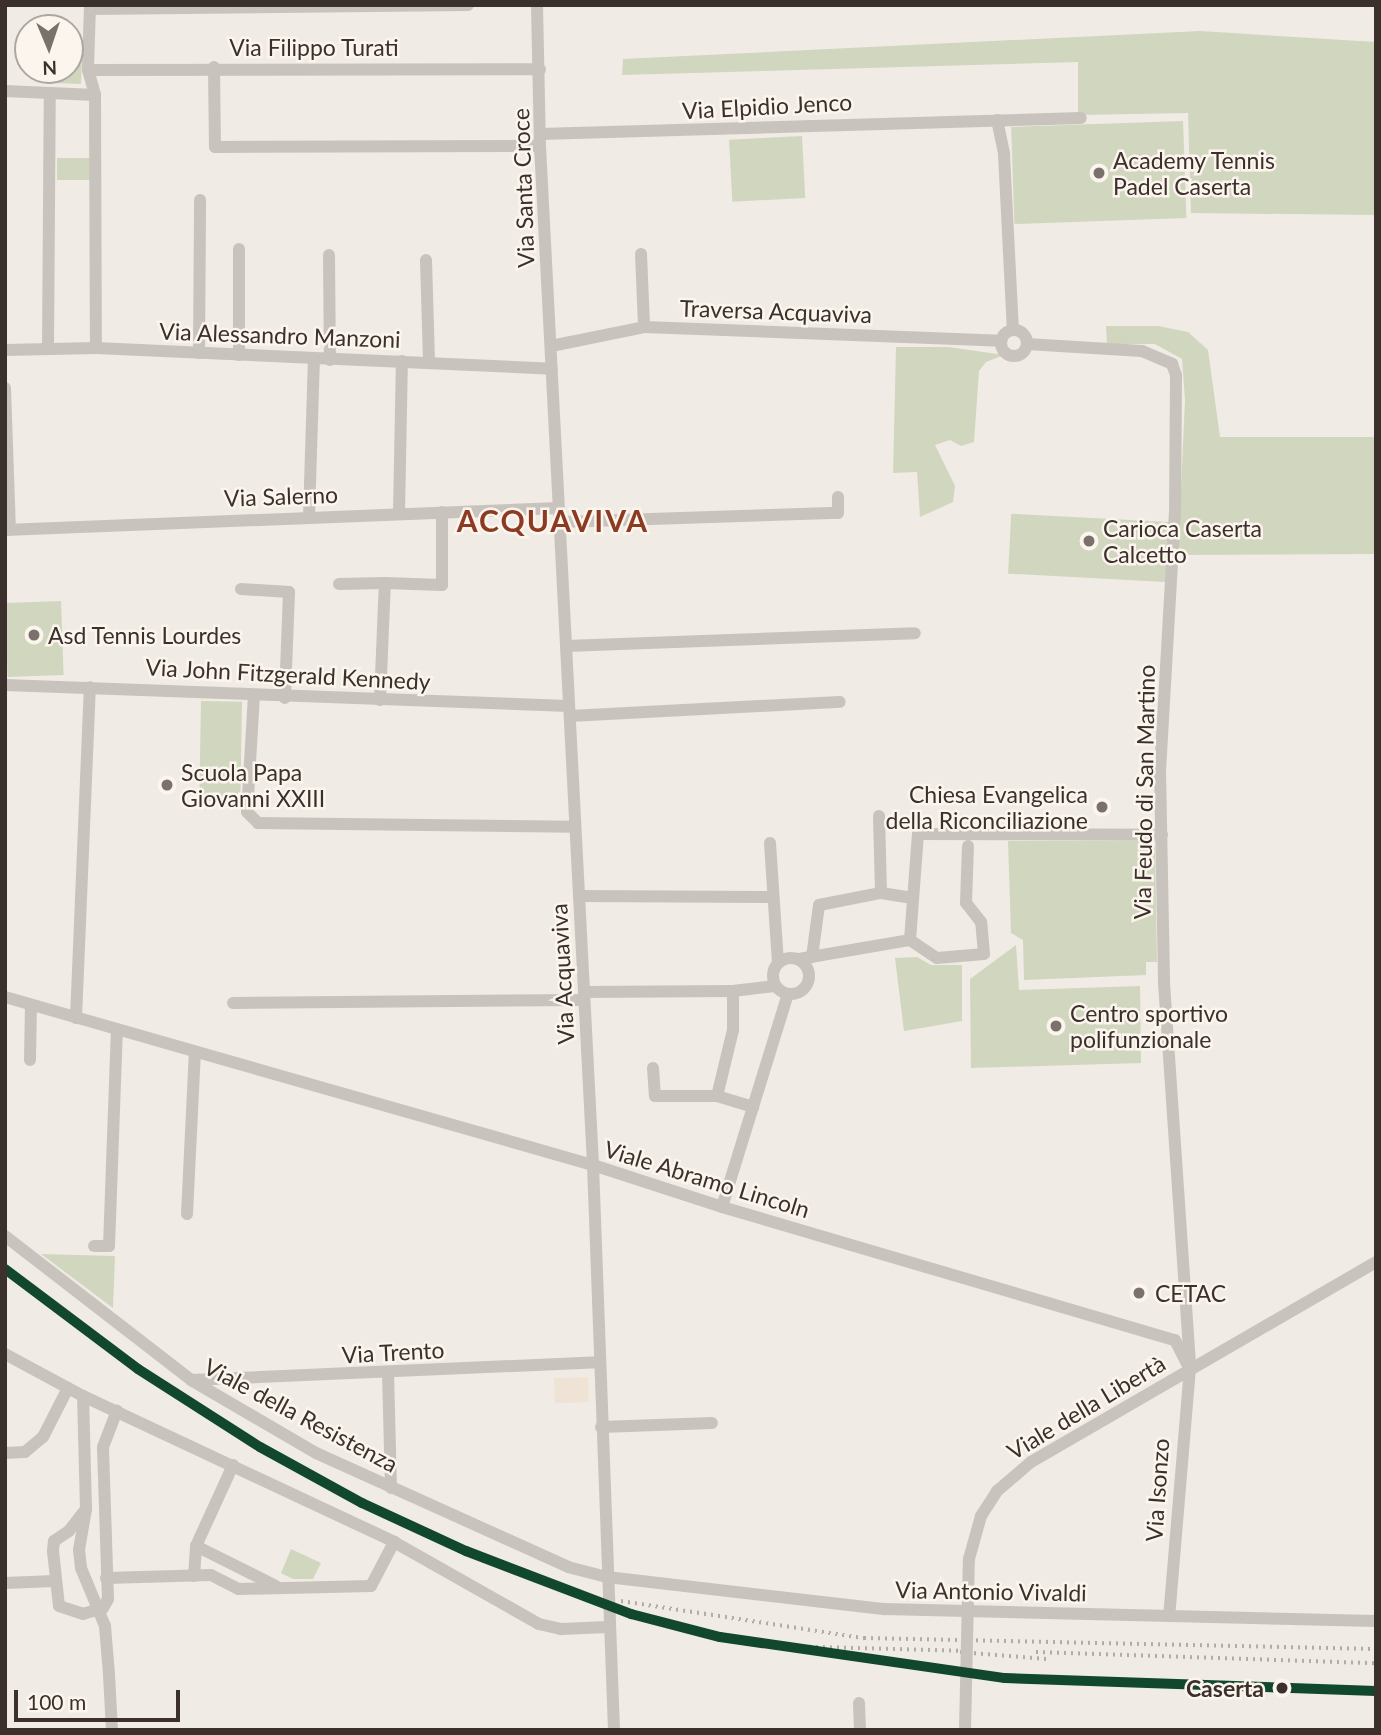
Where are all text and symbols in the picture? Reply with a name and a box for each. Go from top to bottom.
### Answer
north arrow [14,14,84,84]
street label: Via Filippo Turati [229,33,399,61]
text: N [42,57,57,80]
street label: Via Elpidio Jenco [681,88,853,124]
street label: Via Santa Croce [506,108,540,268]
place label: Academy Tennis Padel Caserta [1113,146,1276,200]
marker: Academy Tennis Padel Caserta [1091,165,1107,181]
street label: Traversa Acquaviva [679,294,873,328]
street label: Via Alessandro Manzoni [158,317,402,353]
street label: Via Salerno [224,480,338,512]
district label: ACQUAVIVA [458,502,648,538]
place label: Carioca Caserta Calcetto [1103,514,1262,568]
marker: Carioca Caserta Calcetto [1081,533,1097,549]
place label: Asd Tennis Lourdes [48,621,242,649]
marker: Asd Tennis Lourdes [26,627,42,643]
street label: Via John Fitzgerald Kennedy [144,653,432,695]
street label: Via Feudo di San Martino [1128,664,1160,920]
place label: Scuola Papa Giovanni XXIII [181,758,325,812]
marker: Scuola Papa Giovanni XXIII [159,777,175,793]
place label: Chiesa Evangelica della Riconciliazione [886,780,1088,834]
marker: Chiesa Evangelica della Riconciliazione [1094,799,1110,815]
street label: Via Acquaviva [545,902,579,1046]
place label: Centro sportivo polifunzionale [1070,999,1228,1053]
marker: Centro sportivo polifunzionale [1048,1018,1064,1034]
street label: Viale Abramo Lincoln [601,1135,813,1223]
place label: CETAC [1155,1279,1226,1307]
marker: CETAC [1129,1283,1149,1303]
street label: Via Trento [341,1336,445,1368]
street label: Viale della Libertà [1002,1349,1170,1465]
street label: Viale della Resistenza [199,1352,403,1478]
street label: Via Isonzo [1140,1437,1174,1543]
street label: Via Antonio Vivaldi [894,1576,1088,1606]
place label: Caserta [1186,1674,1264,1702]
scale bar [18,1676,184,1720]
marker: Caserta [1271,1677,1293,1699]
text: 100 m [27,1689,86,1714]

